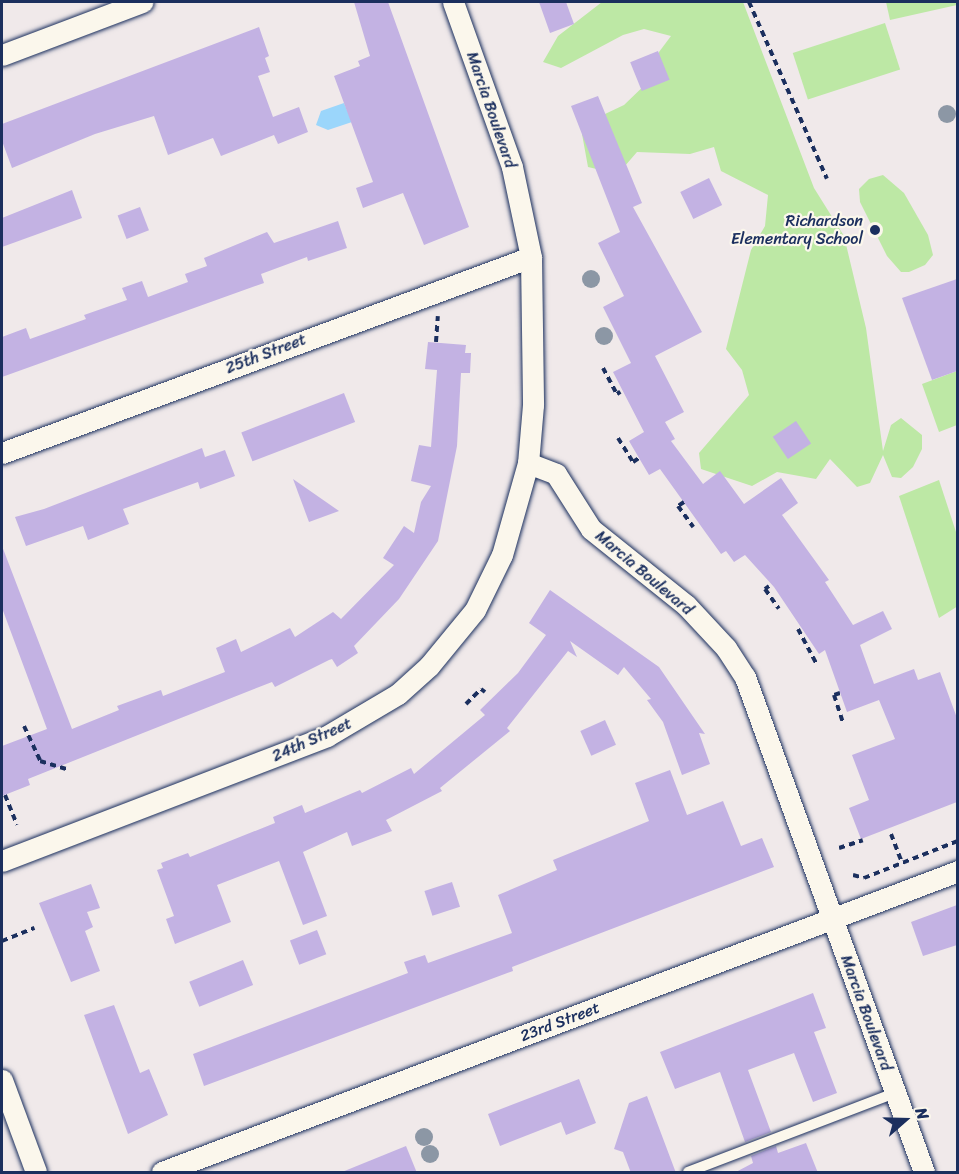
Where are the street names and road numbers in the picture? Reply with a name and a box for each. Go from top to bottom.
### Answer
street label: Marcia Boulevard [462,49,520,171]
street label: 25th Street [223,330,309,378]
street label: Marcia Boulevard [591,527,697,619]
street label: 24th Street [269,714,355,766]
street label: Marcia Boulevard [836,953,896,1073]
street label: 23rd Street [518,998,602,1046]

